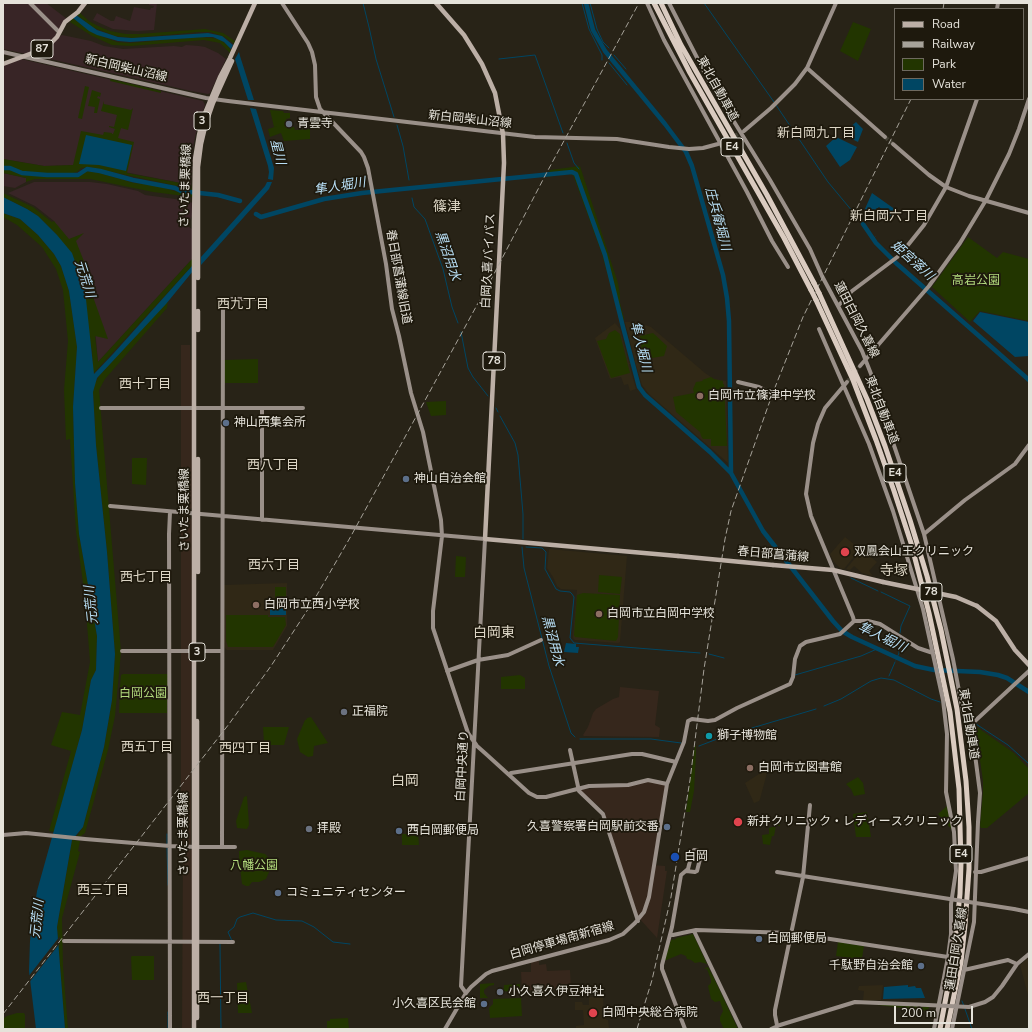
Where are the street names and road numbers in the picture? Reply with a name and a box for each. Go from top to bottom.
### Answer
road number: 87 [31,40,53,58]
street label: 新白岡柴山沼線 [83,53,169,85]
street label: 東北自動車道 [693,54,741,124]
street label: 新白岡柴山沼線 [427,108,513,132]
road number: 3 [194,112,210,130]
road number: E4 [721,138,743,156]
street label: さいたま栗橋線 [177,144,195,228]
street label: 白岡久喜バイパス [479,213,499,309]
street label: 春日部菖蒲線旧道 [383,228,413,326]
street label: 蓮田白岡久喜線 [831,279,881,361]
road number: 78 [483,352,505,370]
street label: 東北自動車道 [861,374,901,446]
road number: E4 [884,464,906,482]
street label: さいたま栗橋線 [178,468,192,552]
street label: 春日部菖蒲線 [737,545,809,565]
road number: 78 [920,583,942,601]
road number: 3 [189,643,205,661]
street label: 東北自動車道 [955,687,981,761]
street label: 白岡中央通り [454,730,472,802]
street label: さいたま栗橋線 [177,792,191,876]
road number: E4 [950,845,972,863]
street label: 蓮田白岡久喜線 [943,906,971,992]
street label: 白岡停車場南新宿線 [508,919,616,963]

